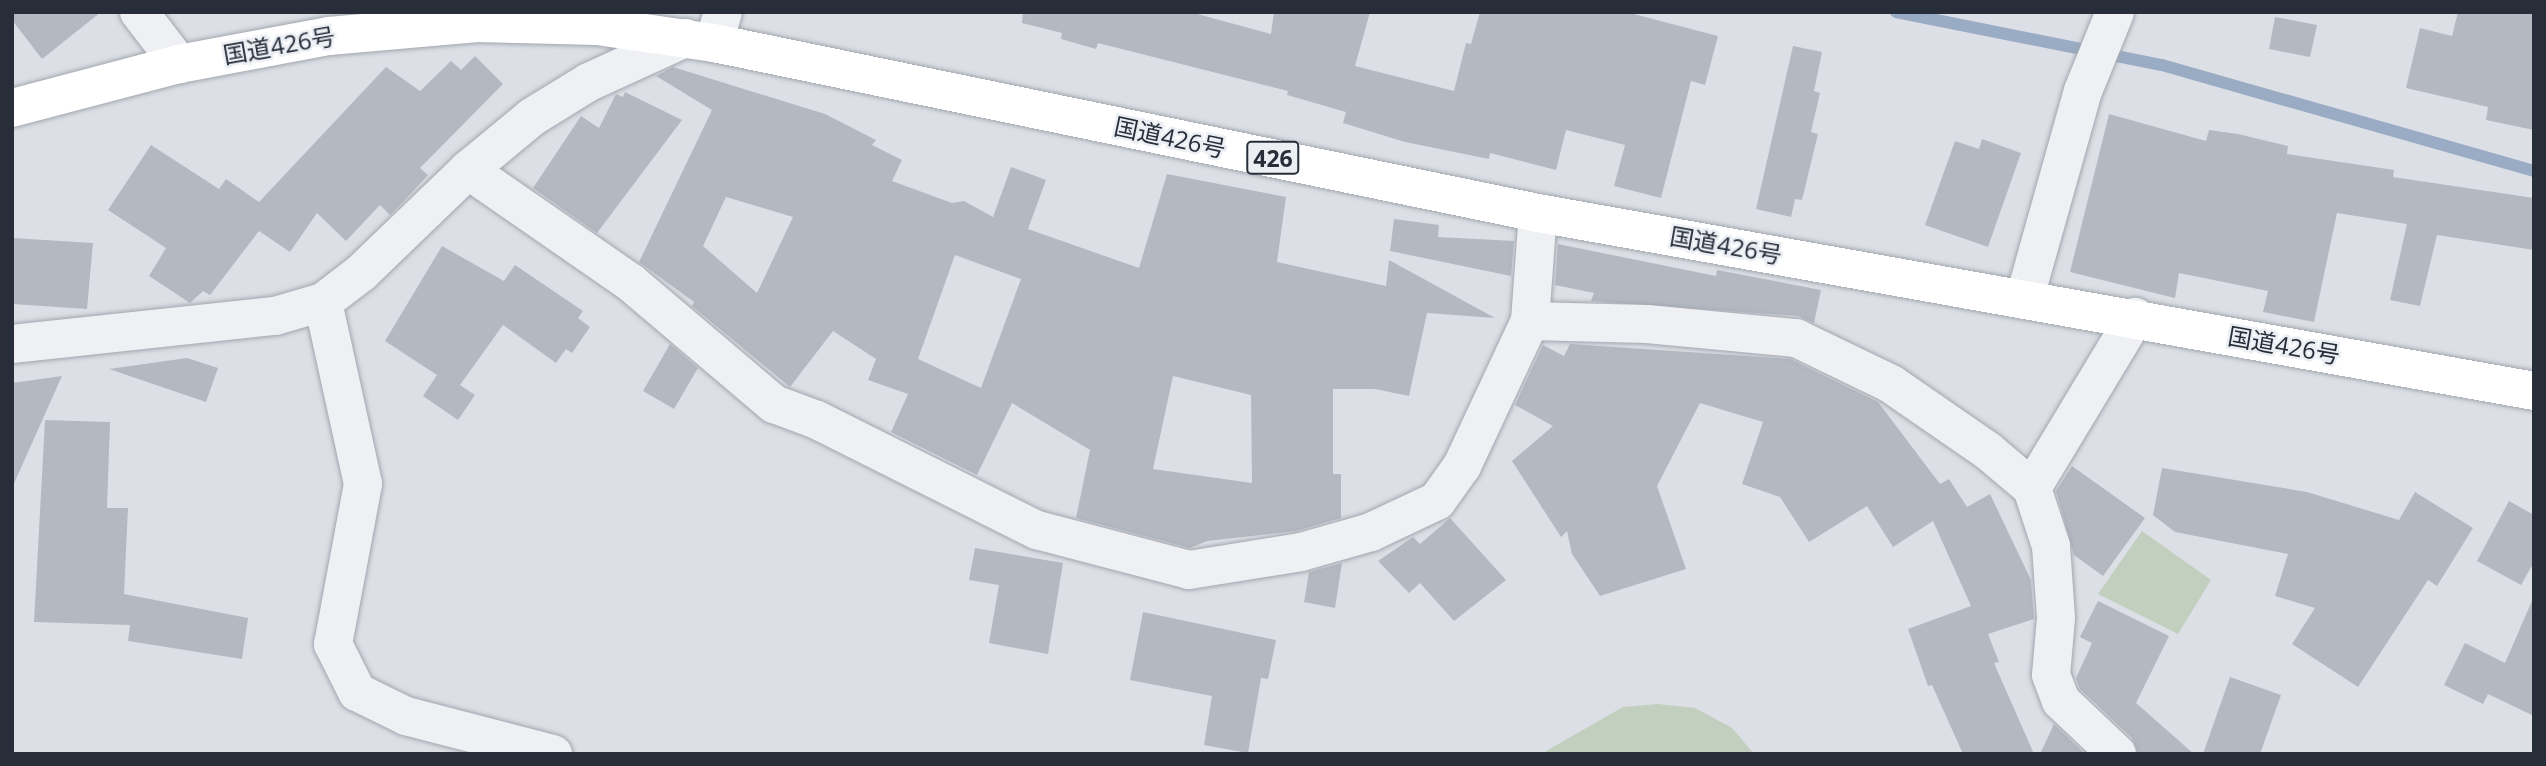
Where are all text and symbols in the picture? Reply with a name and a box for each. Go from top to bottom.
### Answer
street label: 国道426号 [221,21,337,69]
street label: 国道426号 [1112,111,1228,163]
road number: 426 [1245,139,1301,178]
street label: 国道426号 [1668,221,1784,269]
street label: 国道426号 [2226,321,2342,369]

